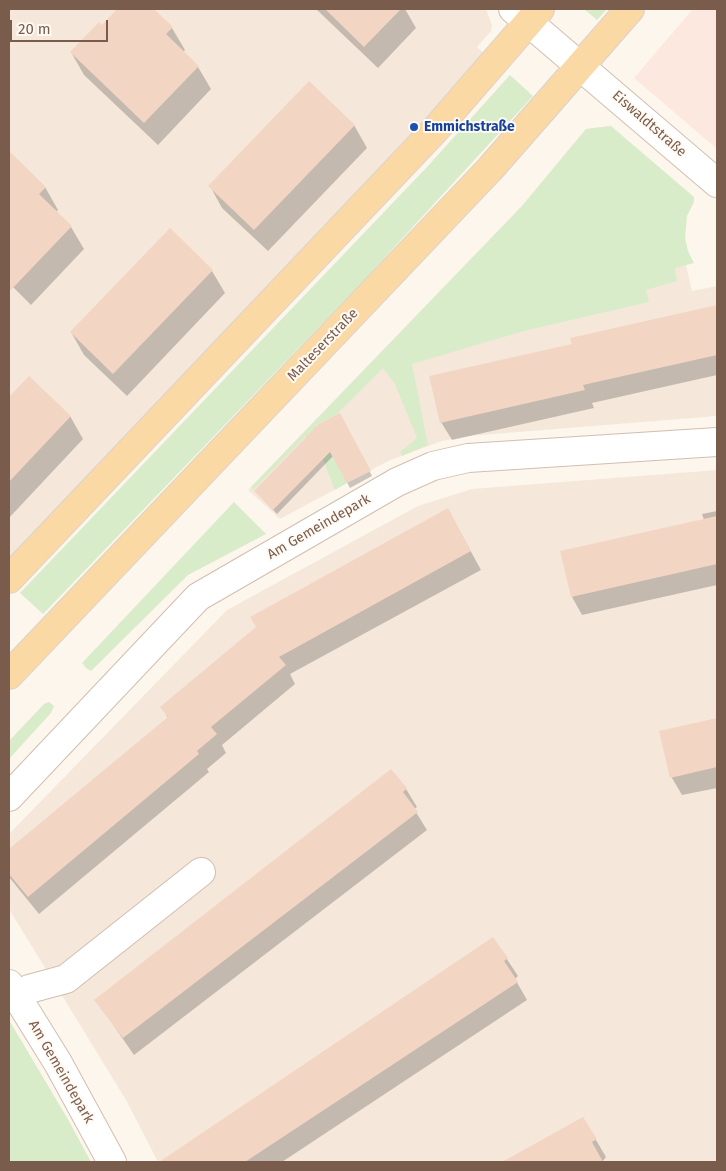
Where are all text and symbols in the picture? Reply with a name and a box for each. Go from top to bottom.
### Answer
scale bar [12,10,110,42]
text: 20 m [18,20,51,38]
street label: Eiswaldtstraße [608,87,690,161]
place label: Emmichstraße [424,119,515,135]
marker: Emmichstraße [408,121,420,133]
street label: Malteserstraße [284,305,362,385]
street label: Am Gemeindepark [264,491,374,563]
street label: Am Gemeindepark [25,1017,97,1127]

